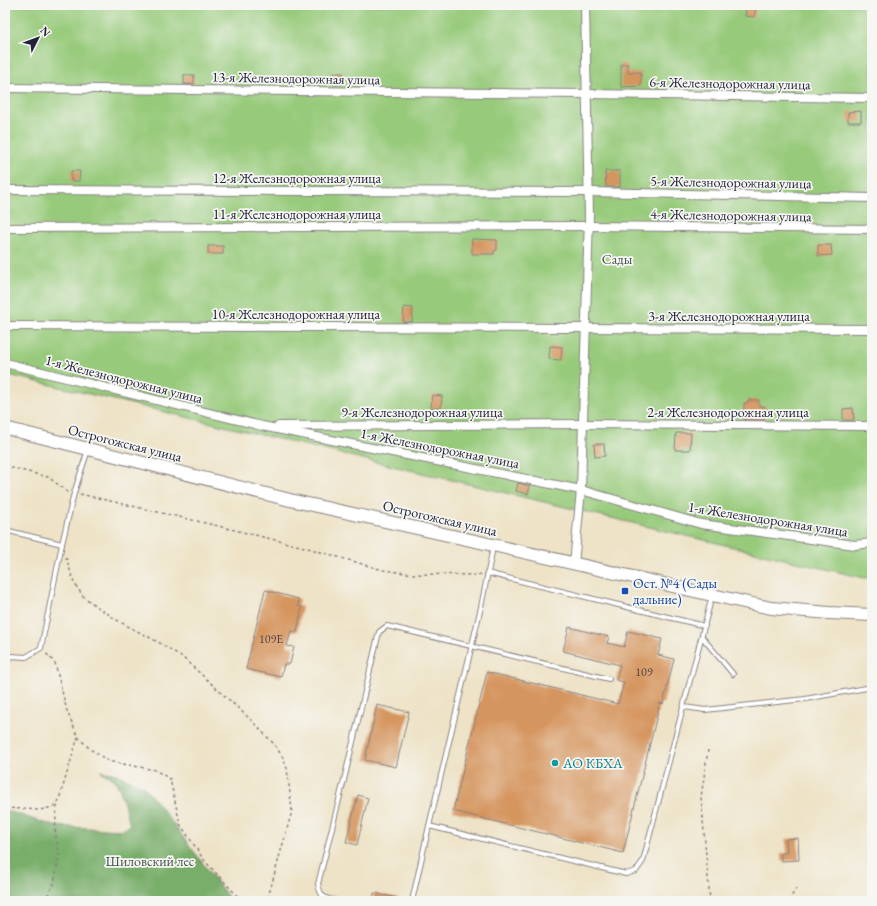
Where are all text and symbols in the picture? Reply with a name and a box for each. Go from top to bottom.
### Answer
north arrow [18,18,58,58]
text: N [37,23,54,39]
street label: 13-я Железнодорожная улица [212,68,381,88]
street label: 6-я Железнодорожная улица [649,73,811,93]
street label: 12-я Железнодорожная улица [213,169,382,187]
street label: 5-я Железнодорожная улица [650,172,812,192]
street label: 11-я Железнодорожная улица [213,205,382,223]
street label: 4-я Железнодорожная улица [650,205,812,225]
park label: Сады [602,250,633,268]
street label: 10-я Железнодорожная улица [212,305,381,323]
street label: 3-я Железнодорожная улица [648,307,810,325]
street label: 1-я Железнодорожная улица [43,351,205,407]
street label: 9-я Железнодорожная улица [341,403,503,421]
street label: 2-я Железнодорожная улица [647,403,809,421]
street label: Острогожская улица [66,420,184,466]
street label: 1-я Железнодорожная улица [359,424,521,472]
street label: Острогожская улица [381,496,499,540]
street label: 1-я Железнодорожная улица [687,497,850,541]
place label: Ост. №4 (Сады дальние) [633,574,717,608]
marker: Ост. №4 (Сады дальние) [620,586,630,596]
house number: 109Е [259,631,283,647]
house number: 109 [635,664,653,680]
place label: АО КБХА [562,754,623,772]
marker: АО КБХА [550,758,560,768]
park label: Шиловский лес [106,852,195,870]

